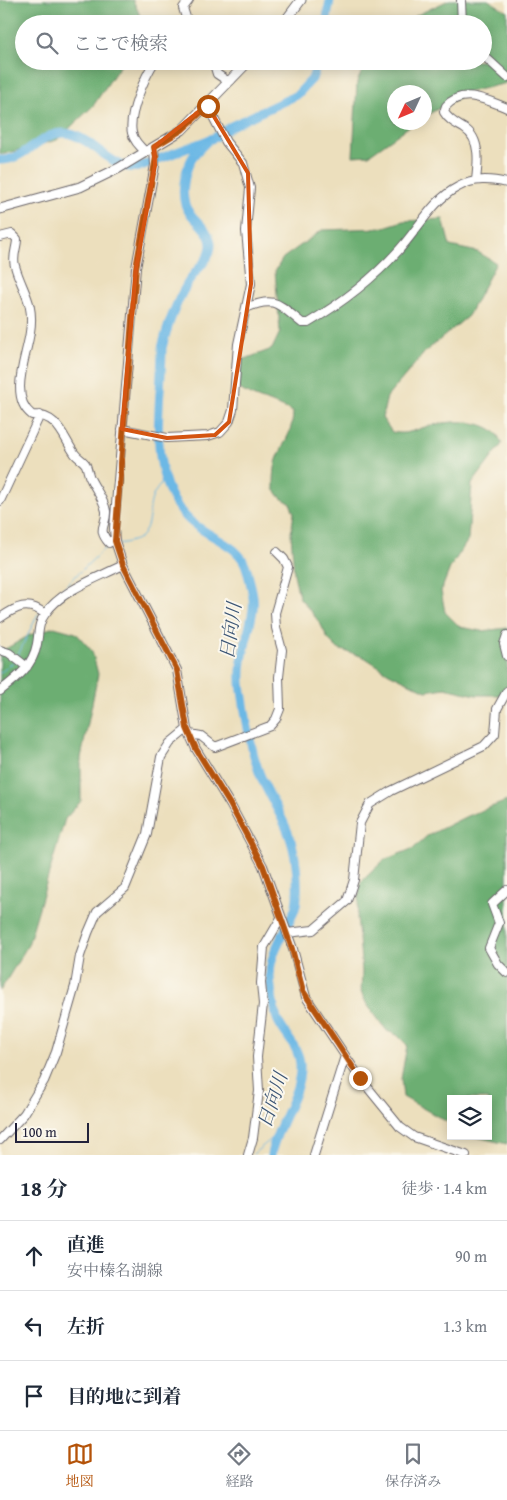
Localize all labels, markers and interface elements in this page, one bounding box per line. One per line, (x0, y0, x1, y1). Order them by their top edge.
search box (15, 15, 492, 70)
icon: search (33, 29, 61, 57)
text: ここで検索 (73, 29, 168, 57)
north arrow (387, 85, 432, 130)
route start (197, 95, 220, 118)
water label: 日向川 (212, 599, 248, 661)
water label: 日向川 (250, 1067, 295, 1131)
route end (349, 1067, 372, 1090)
map controls (447, 1095, 492, 1140)
button: layers (447, 1095, 492, 1140)
scale bar (15, 1120, 89, 1143)
text: 100 m (22, 1122, 57, 1142)
text: 18 分 (20, 1173, 67, 1204)
text: 徒歩 · 1.4 km (401, 1176, 487, 1200)
text: 直進 (67, 1230, 105, 1258)
icon: ahead (20, 1242, 48, 1270)
text: 90 m (455, 1244, 487, 1268)
text: 安中榛名湖線 (67, 1258, 163, 1282)
icon: left (20, 1312, 48, 1340)
text: 左折 (67, 1312, 105, 1340)
text: 1.3 km (443, 1314, 487, 1338)
icon: arrive (20, 1382, 48, 1410)
text: 目的地に到着 (67, 1382, 181, 1410)
tab: 地図 (66, 1440, 94, 1491)
tab: 経路 (225, 1440, 253, 1491)
tab: 保存済み (385, 1440, 441, 1491)

